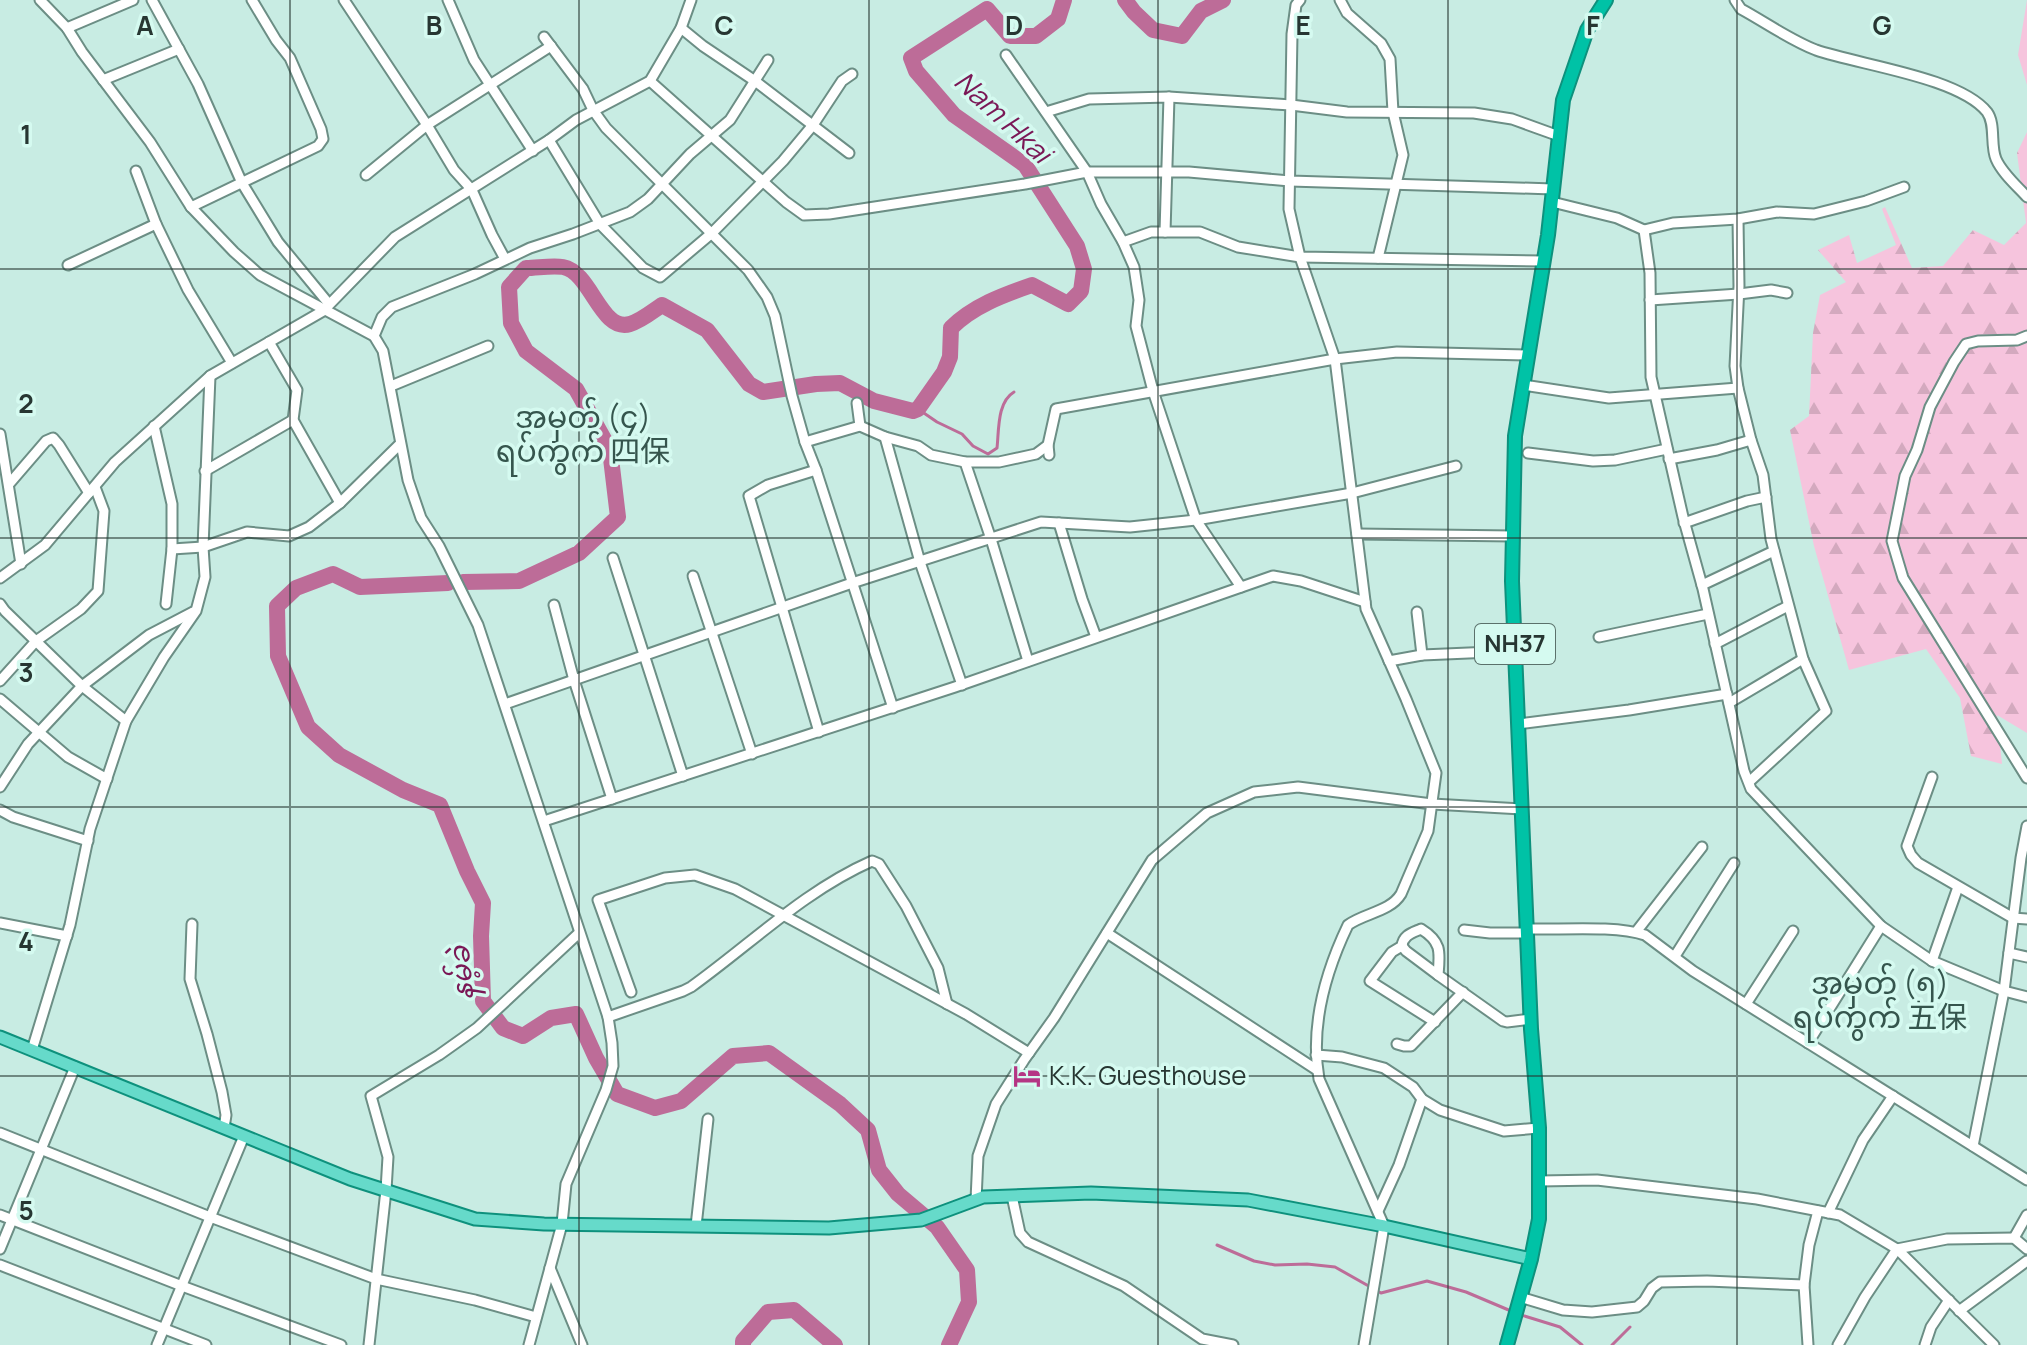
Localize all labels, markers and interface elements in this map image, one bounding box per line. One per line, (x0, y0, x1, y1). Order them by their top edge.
text: A (136, 7, 154, 43)
text: B (426, 7, 442, 43)
text: C (714, 7, 734, 43)
text: D (1005, 7, 1023, 43)
text: E (1295, 7, 1311, 43)
text: F (1586, 7, 1600, 43)
text: G (1872, 7, 1892, 43)
water label: Nam Hkai (947, 62, 1063, 173)
text: 1 (20, 116, 32, 152)
text: 2 (18, 385, 34, 421)
district label: အမှတ် (၄) ရပ်ကွက် 四保 (496, 396, 670, 477)
road number: NH37 (1475, 624, 1555, 664)
text: 3 (18, 654, 34, 690)
text: 4 (18, 923, 34, 959)
water label: နမ့်ခဲ (439, 943, 487, 1002)
district label: အမှတ် (၅) ရပ်ကွက် 五保 (1793, 962, 1967, 1043)
place label: K.K. Guesthouse (1049, 1057, 1246, 1093)
hotel icon: K.K. Guesthouse (1012, 1061, 1042, 1091)
text: 5 (18, 1192, 34, 1228)

